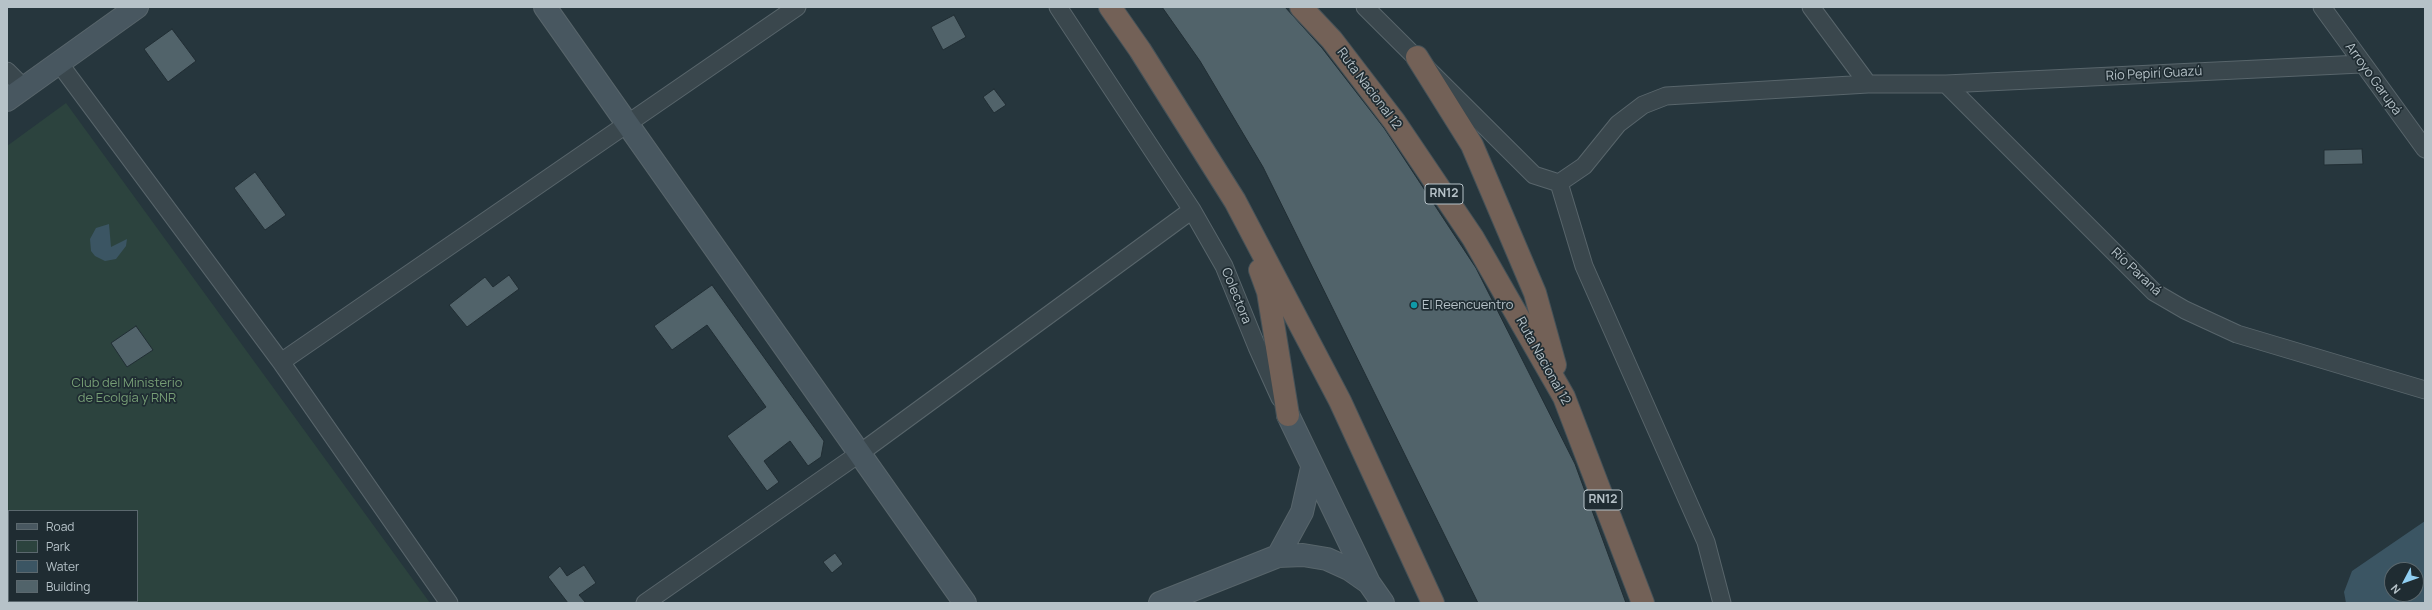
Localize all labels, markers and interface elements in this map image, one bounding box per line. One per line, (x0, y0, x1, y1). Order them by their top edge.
street label: Arroyo Garupá (2342, 40, 2404, 118)
street label: Ruta Nacional 12 (1333, 45, 1405, 133)
street label: Río Pepirí Guazú (2105, 64, 2203, 84)
road number: RN12 (1425, 184, 1463, 204)
street label: Río Paraná (2108, 245, 2164, 299)
street label: Colectora (1218, 266, 1254, 326)
place label: El Reencuentro (1422, 297, 1513, 313)
marker: El Reencuentro (1409, 300, 1419, 310)
street label: Ruta Nacional 12 (1512, 314, 1574, 408)
park label: Club del Ministerio de Ecolgía y RNR (72, 375, 182, 406)
road number: RN12 (1584, 490, 1622, 510)
legend (8, 510, 138, 602)
text: Road (46, 518, 74, 535)
text: Park (46, 538, 70, 555)
text: Water (46, 558, 79, 575)
north arrow (2384, 562, 2424, 602)
text: Building (46, 578, 90, 595)
text: N (2387, 582, 2404, 597)

